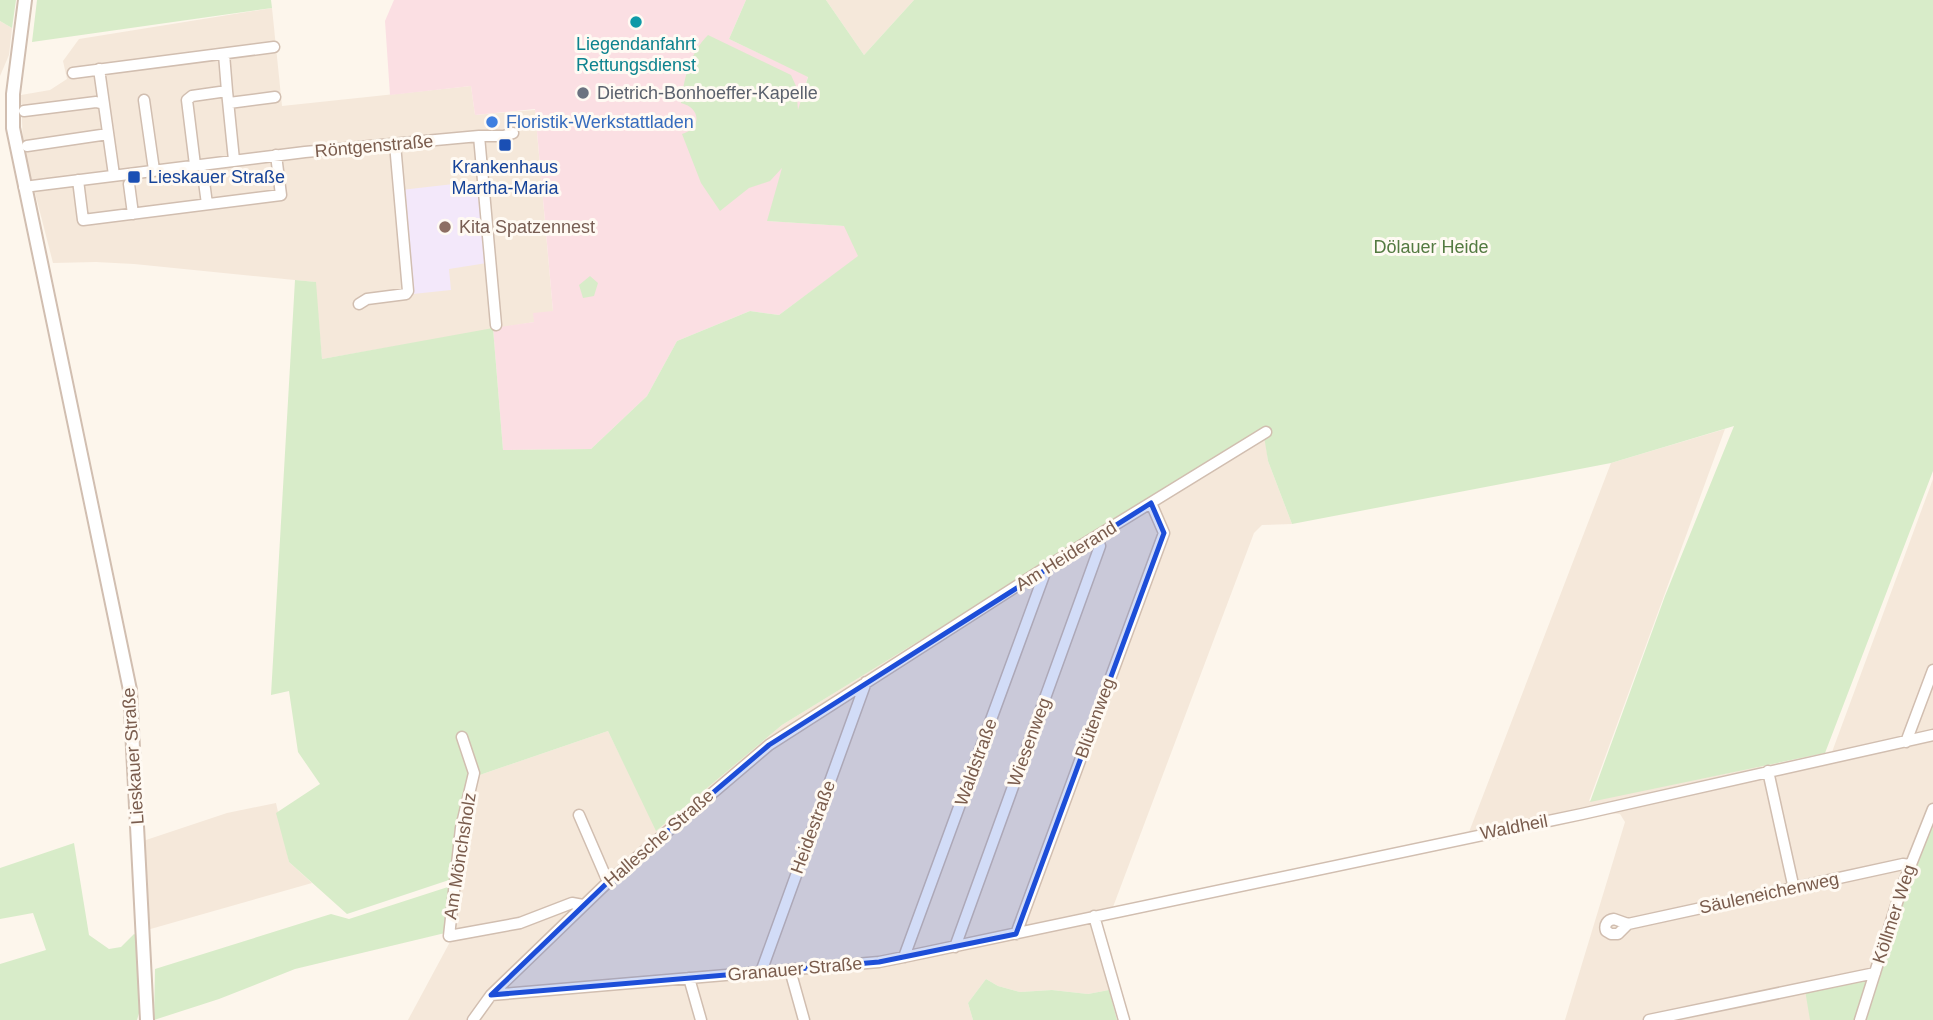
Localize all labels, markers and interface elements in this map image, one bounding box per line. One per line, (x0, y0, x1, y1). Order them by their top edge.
marker: Liegendanfahrt Rettungsdienst (628, 14, 644, 30)
place label: Liegendanfahrt Rettungsdienst (576, 34, 696, 75)
place label: Dietrich-Bonhoeffer-Kapelle (597, 83, 818, 103)
marker: Dietrich-Bonhoeffer-Kapelle (575, 85, 591, 101)
place label: Floristik-Werkstattladen (506, 112, 694, 132)
marker: Floristik-Werkstattladen (484, 114, 500, 130)
street label: Röntgenstraße (314, 131, 434, 161)
marker: Krankenhaus Martha-Maria (497, 137, 513, 153)
place label: Krankenhaus Martha-Maria (451, 157, 559, 198)
place label: Lieskauer Straße (148, 167, 285, 187)
marker: Lieskauer Straße (126, 169, 142, 185)
place label: Kita Spatzennest (459, 217, 595, 237)
marker: Kita Spatzennest (437, 219, 453, 235)
park label: Dölauer Heide (1373, 237, 1489, 257)
street label: Am Heiderand (1012, 517, 1120, 595)
street label: Blütenweg (1071, 675, 1119, 761)
street label: Lieskauer Straße (118, 687, 148, 825)
street label: Wiesenweg (1004, 695, 1054, 789)
street label: Waldstraße (951, 716, 1001, 808)
street label: Heidestraße (787, 778, 839, 876)
street label: Hallesche Straße (600, 785, 718, 891)
street label: Am Mönchsholz (440, 791, 480, 921)
street label: Waldheil (1479, 811, 1549, 843)
street label: Köllmer Weg (1869, 862, 1919, 966)
street label: Säuleneichenweg (1697, 868, 1841, 918)
street label: Granauer Straße (727, 953, 863, 985)

